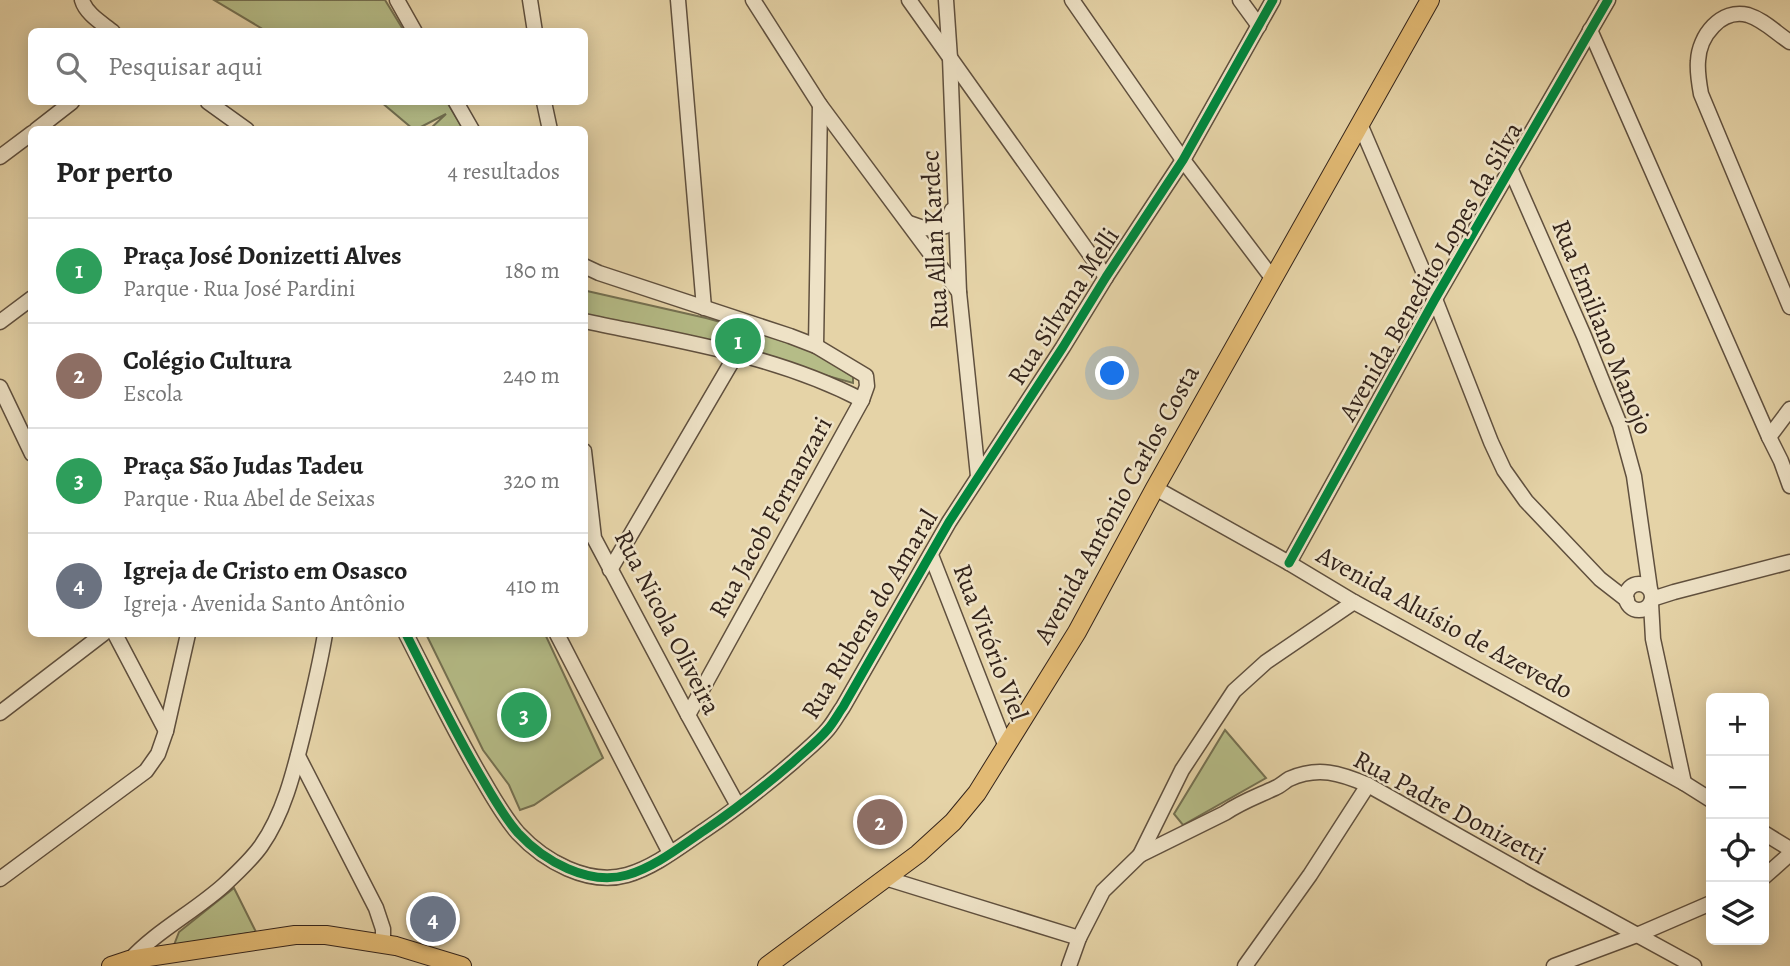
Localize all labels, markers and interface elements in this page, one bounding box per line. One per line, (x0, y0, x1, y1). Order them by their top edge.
search box (28, 28, 588, 105)
icon: search (52, 48, 90, 86)
text: Pesquisar aqui (108, 49, 263, 84)
street label: Avenida Benedito Lopes da Silva (1330, 115, 1531, 428)
street label: Rua Allan Kardec (912, 149, 957, 331)
text: Por perto (56, 152, 173, 192)
text: 4 resultados (447, 156, 560, 187)
street label: Rua Emiliano Manojo (1543, 215, 1662, 440)
street label: Rua Silvana Melli (999, 221, 1128, 392)
text: Praça José Donizetti Alves (123, 238, 402, 273)
text: 1 (75, 255, 83, 286)
text: 180 m (505, 255, 560, 286)
text: Parque · Rua José Pardini (123, 273, 355, 304)
pin: 1 (715, 315, 761, 367)
text: Colégio Cultura (123, 343, 292, 378)
your location (1095, 356, 1129, 390)
street label: Avenida Antônio Carlos Costa (1025, 359, 1208, 651)
text: 2 (73, 360, 85, 391)
text: 240 m (503, 360, 560, 391)
text: Escola (123, 378, 183, 409)
street label: Rua Jacob Fornanzari (701, 410, 840, 624)
text: Praça São Judas Tadeu (123, 448, 363, 483)
text: 3 (74, 465, 84, 496)
text: 320 m (504, 465, 560, 496)
text: Parque · Rua Abel de Seixas (123, 483, 375, 514)
street label: Rua Rubens do Amaral (793, 503, 946, 726)
street label: Rua Nicola Oliveira (606, 524, 729, 721)
street label: Avenida Aluísio de Azevedo (1310, 537, 1579, 708)
text: Igreja de Cristo em Osasco (123, 553, 408, 588)
street label: Rua Vitório Viel (945, 559, 1037, 726)
text: 4 (74, 570, 84, 601)
text: 410 m (506, 570, 560, 601)
text: Igreja · Avenida Santo Antônio (123, 588, 405, 619)
pin: 3 (501, 689, 547, 741)
map controls (1706, 693, 1769, 945)
button: + (1706, 693, 1769, 756)
street label: Rua Padre Donizetti (1347, 742, 1552, 873)
button: − (1706, 756, 1769, 819)
pin: 2 (857, 796, 903, 848)
button: locate (1706, 819, 1769, 882)
button: layers (1706, 882, 1769, 945)
pin: 4 (410, 893, 456, 945)

